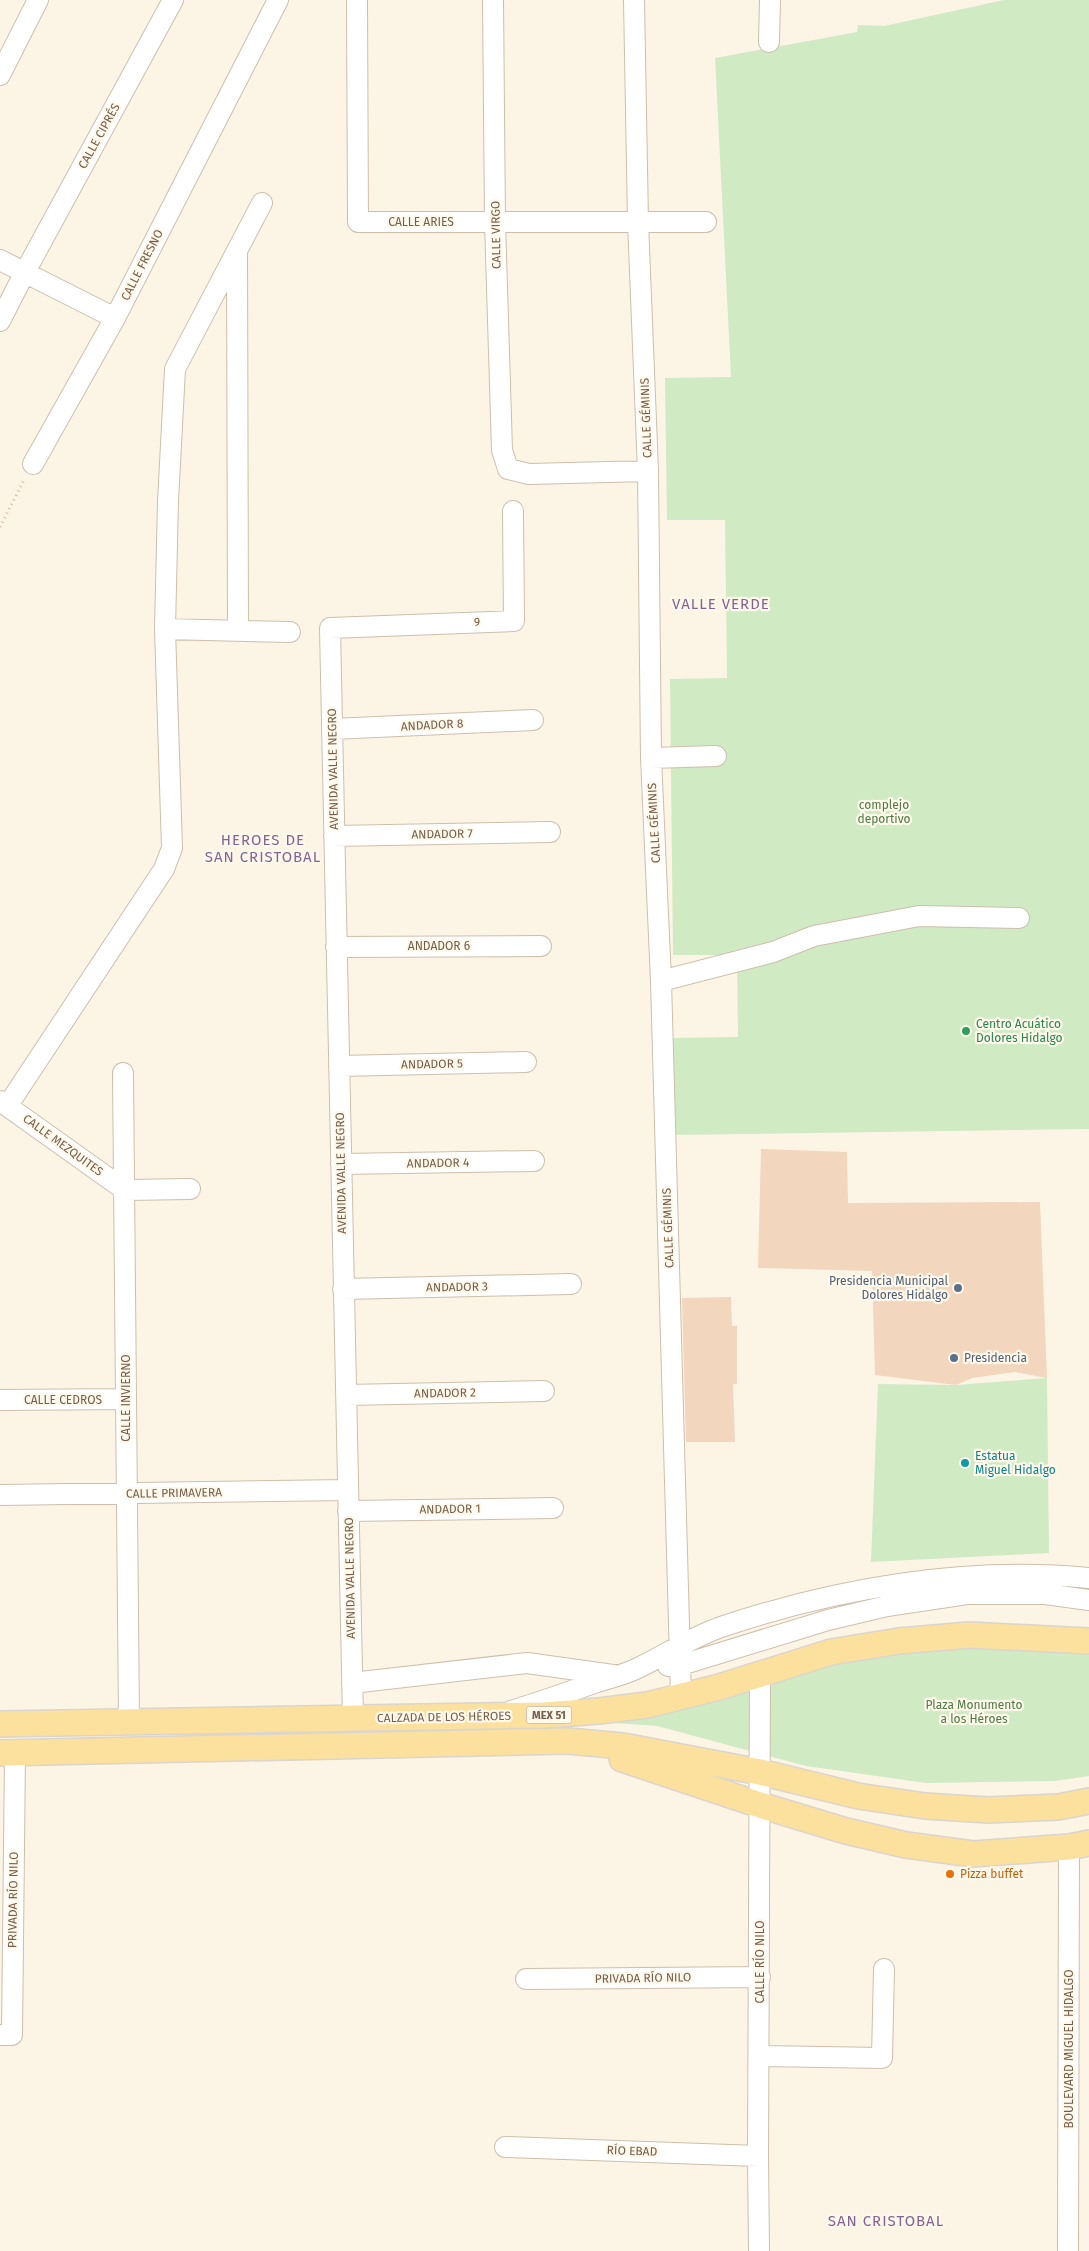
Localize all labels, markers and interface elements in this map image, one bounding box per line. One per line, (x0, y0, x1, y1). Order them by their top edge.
street label: CALLE CIPRÉS (74, 100, 123, 171)
street label: CALLE VIRGO (488, 201, 504, 269)
street label: CALLE ARIES (388, 215, 454, 229)
street label: CALLE FRESNO (118, 227, 166, 303)
street label: CALLE GÉMINIS (637, 377, 654, 458)
district label: VALLE VERDE (672, 595, 770, 613)
street label: 9 (474, 615, 480, 629)
street label: AVENIDA VALLE NEGRO (325, 708, 341, 830)
street label: ANDADOR 8 (400, 716, 464, 734)
street label: CALLE GÉMINIS (644, 782, 663, 864)
park label: complejo deportivo (857, 798, 911, 826)
street label: ANDADOR 7 (411, 826, 473, 842)
district label: HEROES DE SAN CRISTOBAL (205, 831, 321, 866)
street label: ANDADOR 6 (408, 939, 470, 953)
place label: Centro Acuático Dolores Hidalgo (976, 1017, 1063, 1045)
marker: Centro Acuático Dolores Hidalgo (960, 1025, 972, 1037)
street label: ANDADOR 5 (401, 1056, 463, 1072)
street label: CALLE MEZQUITES (20, 1111, 106, 1179)
street label: AVENIDA VALLE NEGRO (333, 1112, 349, 1234)
street label: ANDADOR 4 (407, 1155, 470, 1171)
street label: CALLE GÉMINIS (659, 1187, 676, 1268)
place label: Presidencia Municipal Dolores Hidalgo (829, 1274, 948, 1302)
street label: ANDADOR 3 (426, 1279, 488, 1295)
marker: Presidencia Municipal Dolores Hidalgo (952, 1282, 964, 1294)
place label: Presidencia (964, 1351, 1027, 1365)
marker: Presidencia (948, 1352, 960, 1364)
street label: CALLE INVIERNO (119, 1354, 133, 1442)
street label: ANDADOR 2 (414, 1385, 476, 1401)
street label: CALLE CEDROS (24, 1393, 102, 1407)
place label: Estatua Miguel Hidalgo (975, 1449, 1056, 1477)
marker: Estatua Miguel Hidalgo (959, 1457, 971, 1469)
street label: CALLE PRIMAVERA (126, 1485, 222, 1501)
street label: ANDADOR 1 (419, 1501, 481, 1517)
street label: AVENIDA VALLE NEGRO (342, 1517, 358, 1639)
park label: Plaza Monumento a los Héroes (926, 1698, 1023, 1726)
road number: MEX 51 (526, 1706, 572, 1724)
street label: CALZADA DE LOS HÉROES (377, 1708, 512, 1725)
street label: PRIVADA RÍO NILO (4, 1852, 21, 1948)
place label: Pizza buffet (960, 1867, 1024, 1881)
marker: Pizza buffet (944, 1868, 956, 1880)
street label: CALLE RÍO NILO (752, 1921, 767, 2003)
street label: PRIVADA RÍO NILO (595, 1969, 691, 1986)
street label: BOULEVARD MIGUEL HIDALGO (1062, 1970, 1076, 2128)
street label: RÍO EBAD (606, 2142, 658, 2159)
district label: SAN CRISTOBAL (828, 2212, 944, 2230)

